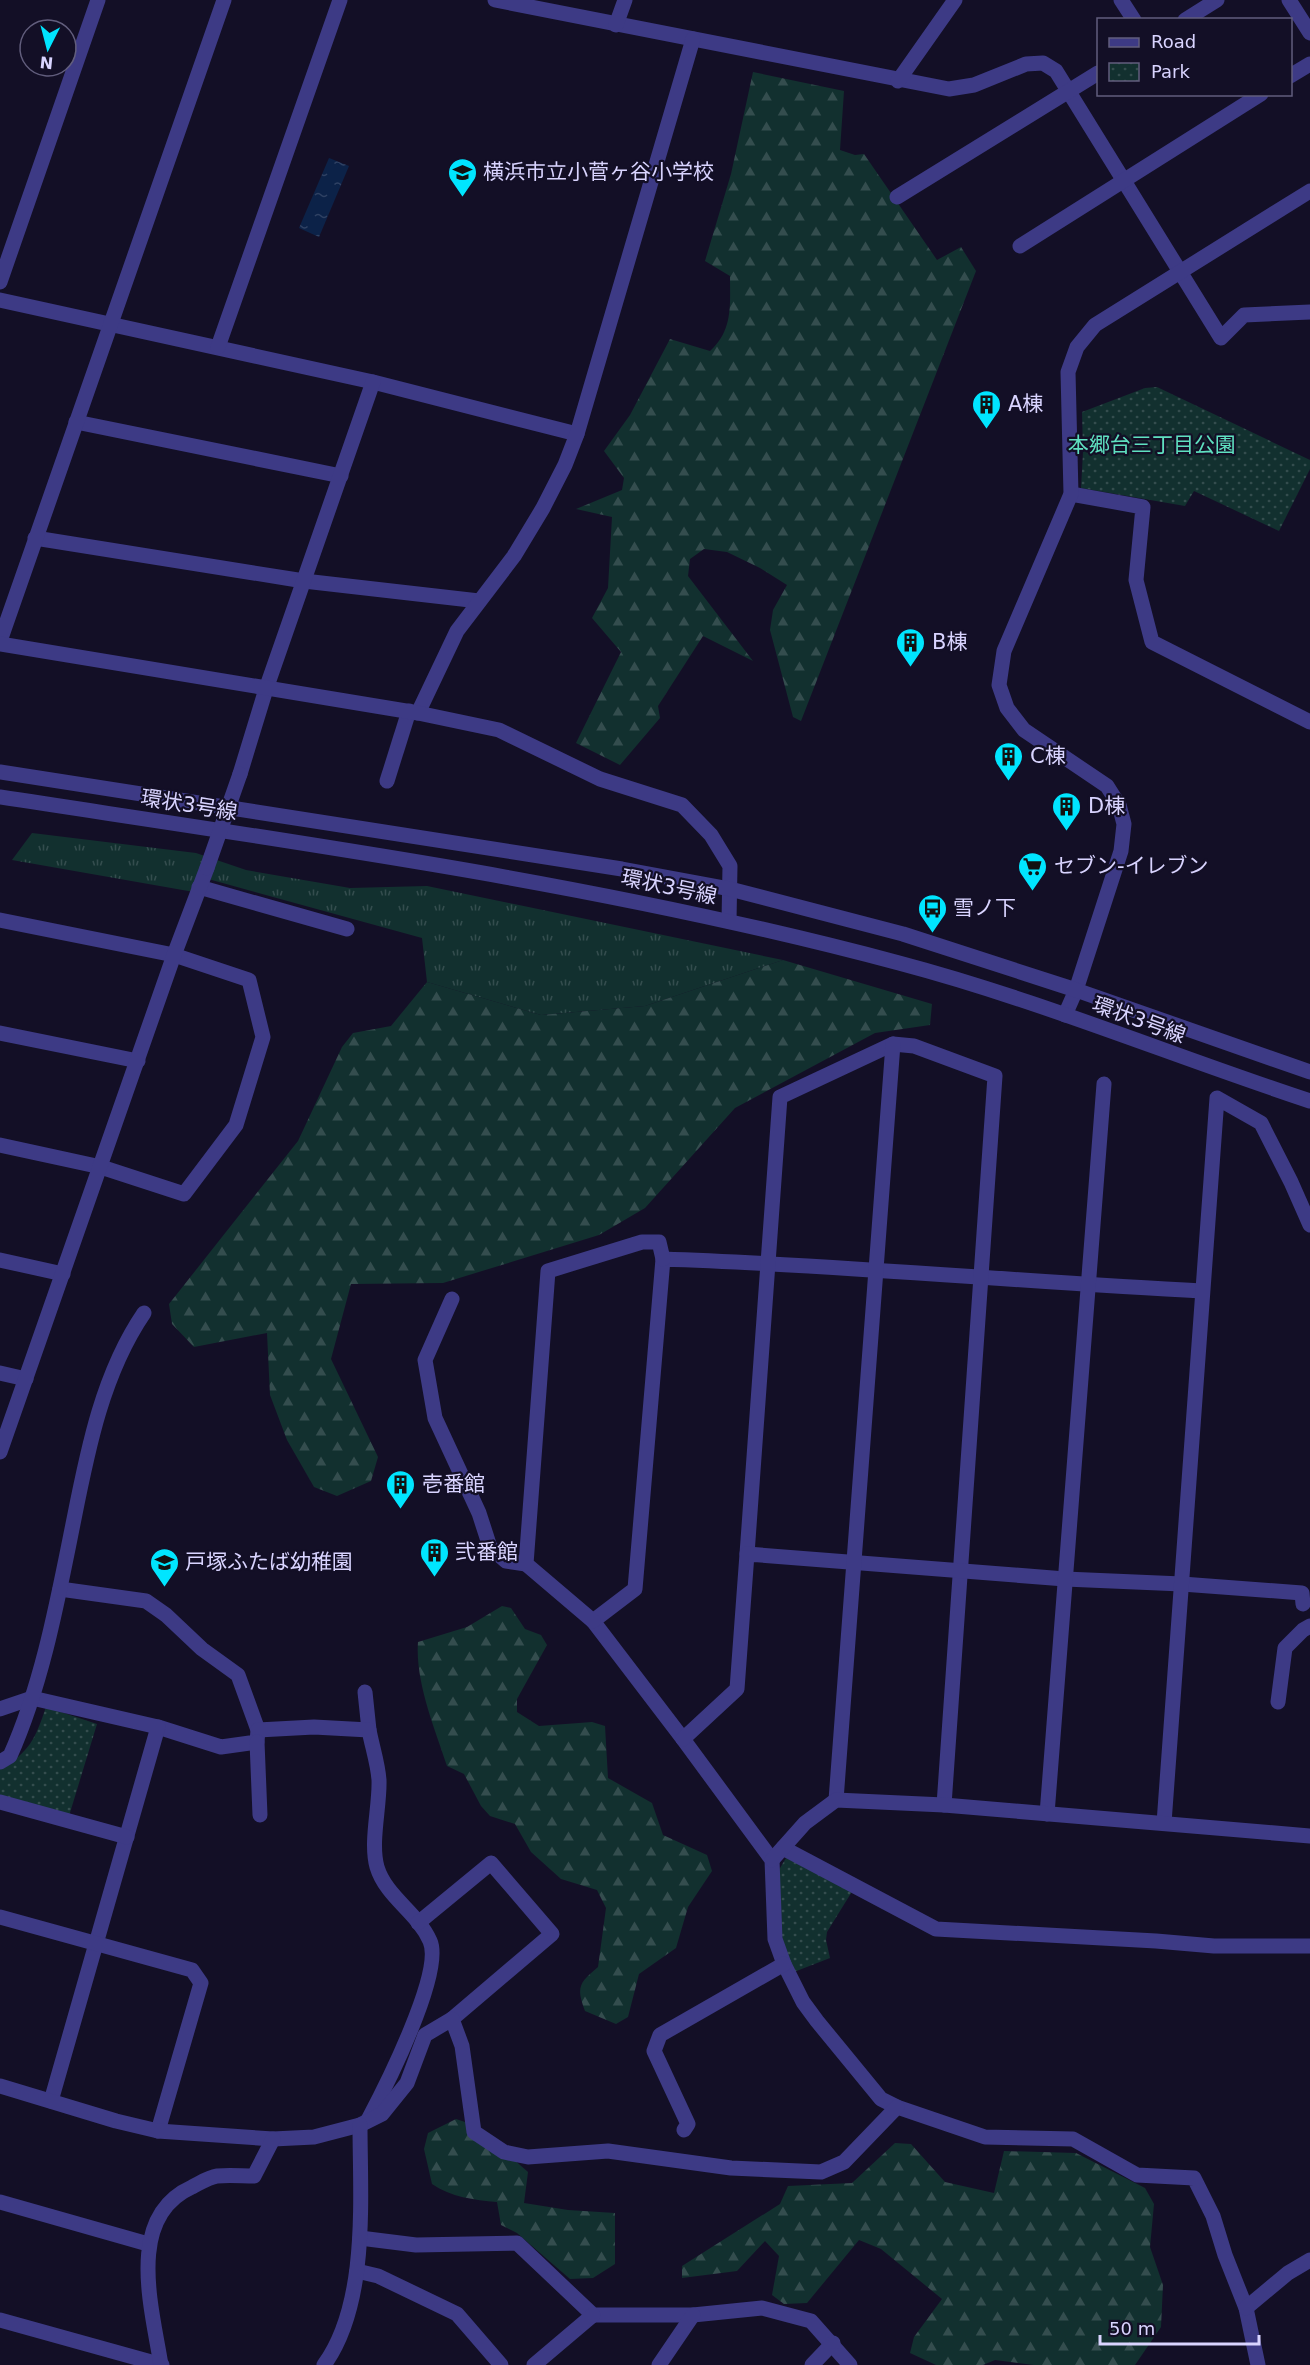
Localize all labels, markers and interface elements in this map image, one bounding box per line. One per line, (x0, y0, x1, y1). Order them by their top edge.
north arrow (18, 18, 78, 78)
legend (1097, 18, 1292, 96)
text: Road (1151, 31, 1196, 52)
text: N (39, 52, 54, 73)
text: Park (1151, 61, 1190, 82)
school or university icon: 横浜市立小菅ヶ谷小学校 (446, 156, 478, 198)
place label: 横浜市立小菅ヶ谷小学校 (483, 160, 714, 184)
building icon: A棟 (971, 388, 1003, 430)
place label: A棟 (1008, 392, 1043, 416)
park label: 本郷台三丁目公園 (1068, 433, 1236, 457)
building icon: B棟 (895, 626, 927, 668)
place label: B棟 (932, 630, 967, 654)
building icon: C棟 (993, 740, 1025, 782)
place label: C棟 (1030, 744, 1066, 768)
street label: 環状3号線 (139, 786, 239, 824)
building icon: D棟 (1051, 790, 1083, 832)
place label: D棟 (1088, 794, 1125, 818)
supermarket icon: セブン-イレブン (1017, 850, 1049, 892)
place label: セブン-イレブン (1054, 854, 1209, 878)
street label: 環状3号線 (619, 865, 719, 909)
bus stop icon: 雪ノ下 (916, 892, 948, 934)
place label: 雪ノ下 (953, 896, 1016, 920)
street label: 環状3号線 (1089, 992, 1189, 1048)
building icon: 壱番館 (385, 1468, 417, 1510)
place label: 壱番館 (422, 1472, 485, 1496)
building icon: 弐番館 (418, 1536, 450, 1578)
place label: 弐番館 (455, 1540, 518, 1564)
school or university icon: 戸塚ふたば幼稚園 (148, 1546, 180, 1588)
place label: 戸塚ふたば幼稚園 (185, 1550, 353, 1574)
scale bar (1100, 2308, 1259, 2346)
text: 50 m (1109, 2318, 1155, 2339)

